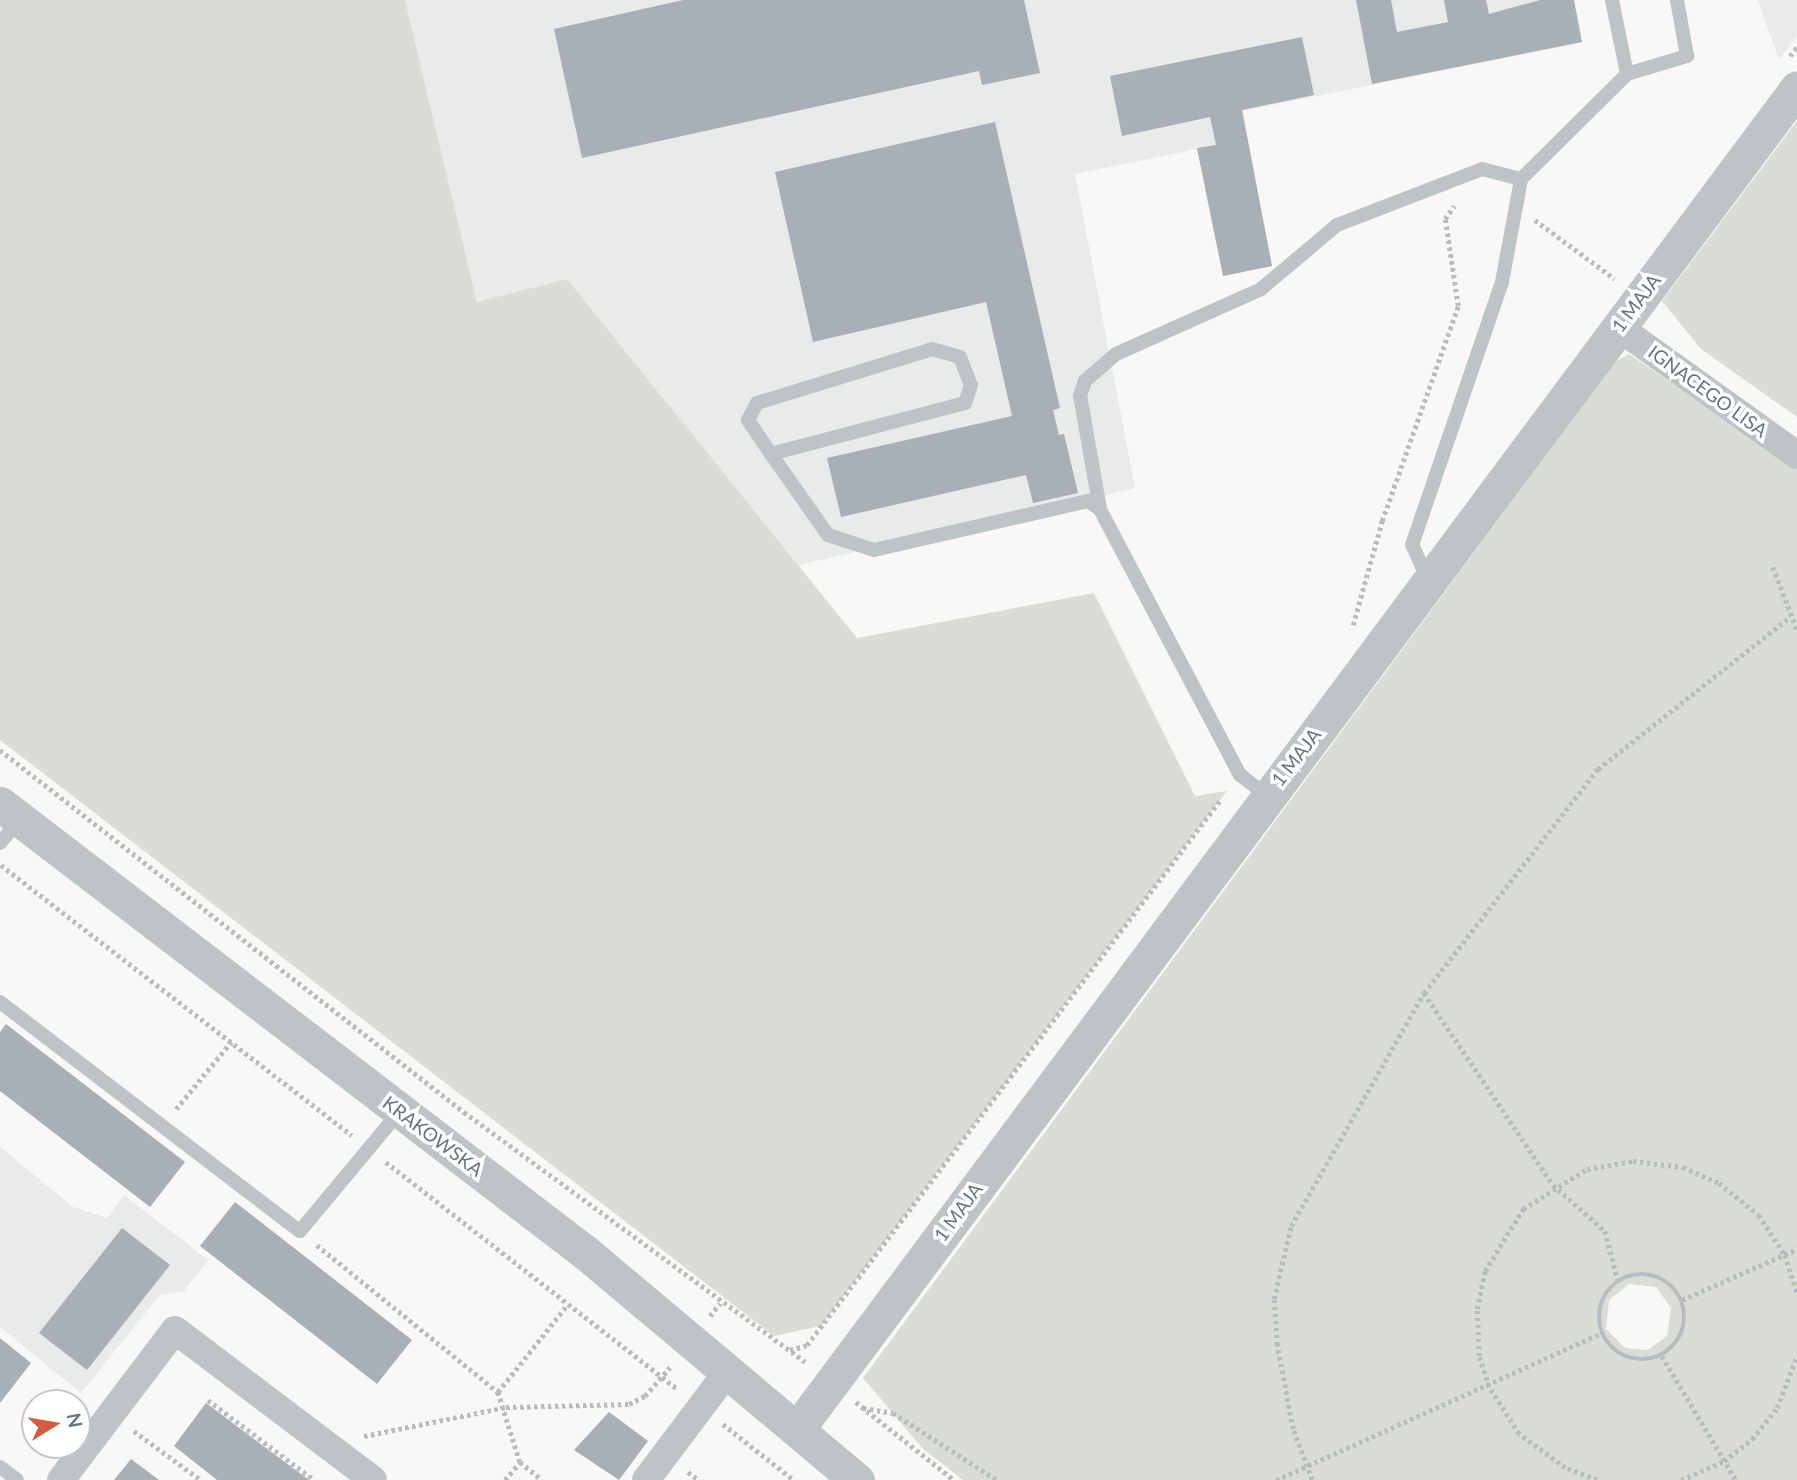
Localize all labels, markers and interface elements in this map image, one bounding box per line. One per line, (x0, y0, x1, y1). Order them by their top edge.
street label: 1 MAJA (1607, 269, 1665, 337)
street label: IGNACEGO LISA (1644, 340, 1772, 442)
street label: 1 MAJA (1266, 724, 1326, 790)
street label: KRAKOWSKA (378, 1091, 488, 1181)
street label: 1 MAJA (929, 1178, 987, 1246)
north arrow (21, 1389, 91, 1459)
text: N (62, 1411, 88, 1430)

